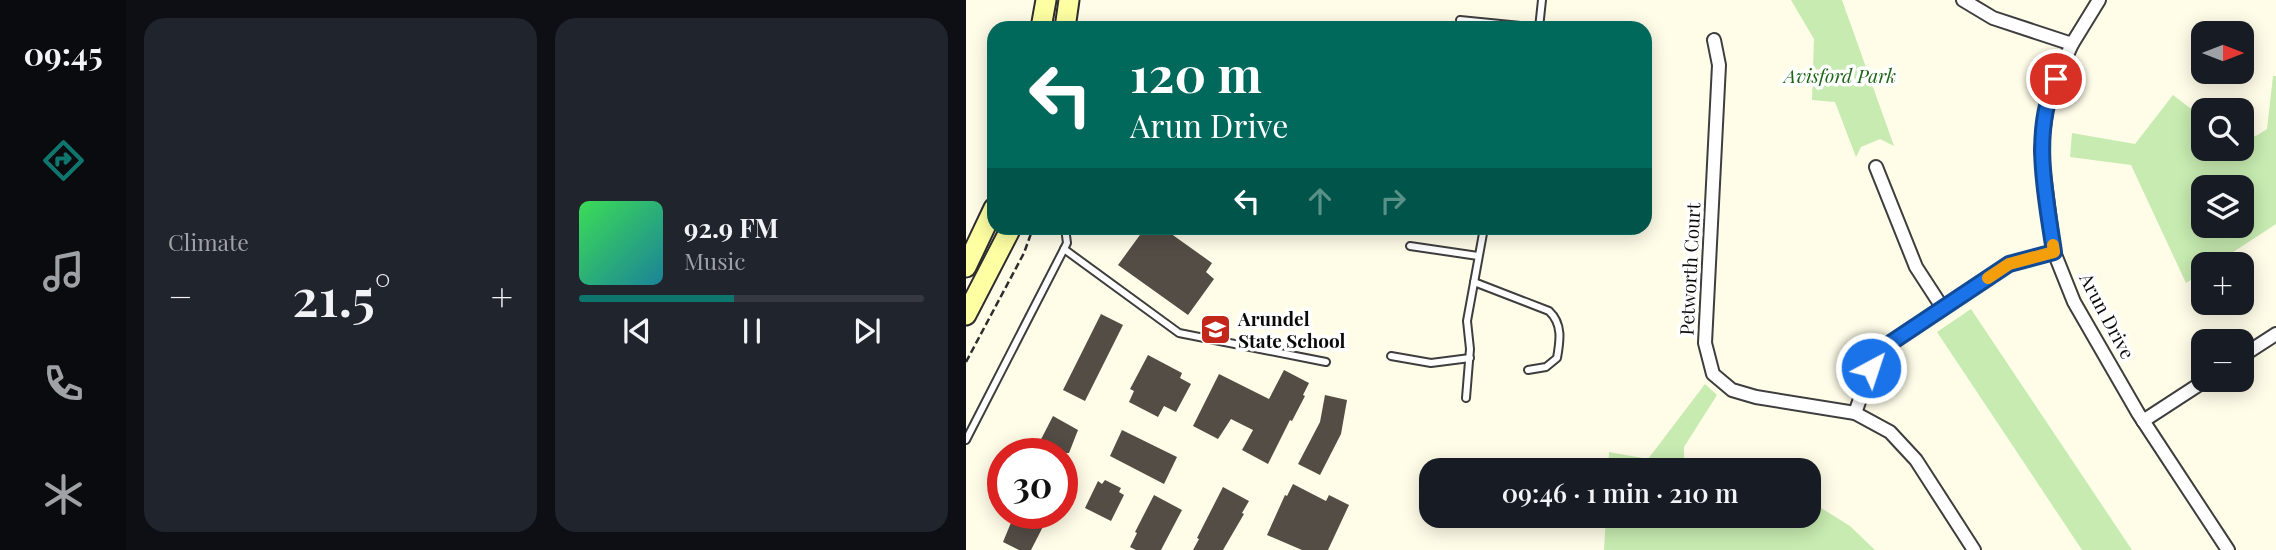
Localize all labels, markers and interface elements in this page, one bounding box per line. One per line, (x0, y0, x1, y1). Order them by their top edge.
north arrow (2191, 21, 2254, 84)
map controls (2191, 21, 2254, 392)
text: 09:45 (23, 31, 103, 74)
text: 120 m (1130, 40, 1262, 105)
icon: left (1015, 49, 1106, 140)
pin (2026, 49, 2086, 109)
icon: arrive (2037, 60, 2075, 98)
park label: Avisford Park (1782, 62, 1896, 88)
button: search (2191, 98, 2254, 161)
text: Arun Drive (1130, 103, 1288, 146)
icon: directions (39, 136, 88, 185)
button: layers (2191, 175, 2254, 238)
icon: left (1228, 182, 1266, 220)
icon: ahead (1301, 182, 1339, 220)
icon: right (1374, 182, 1412, 220)
street label: Petworth Court (1673, 202, 1705, 336)
text: 92.9 FM (684, 210, 779, 245)
text: Climate (168, 226, 249, 257)
text: Music (684, 245, 745, 276)
icon: music (39, 247, 88, 296)
button: + (2191, 252, 2254, 315)
text: 21.5° (292, 261, 391, 330)
street label: Arun Drive (2074, 267, 2141, 363)
text: − (168, 270, 193, 321)
text: + (491, 270, 513, 321)
place label: Arundel State School (1237, 305, 1346, 353)
icon: previous (618, 312, 656, 350)
icon: pause (733, 312, 771, 350)
icon: next (848, 312, 886, 350)
school or university icon: Arundel State School (1198, 313, 1232, 347)
button: − (2191, 329, 2254, 392)
position arrow (1834, 331, 1908, 405)
icon: phone (39, 359, 88, 408)
speed limit sign: 30 (987, 438, 1078, 529)
icon: climate (39, 470, 88, 519)
text: 09:46 · 1 min · 210 m (1502, 475, 1738, 510)

